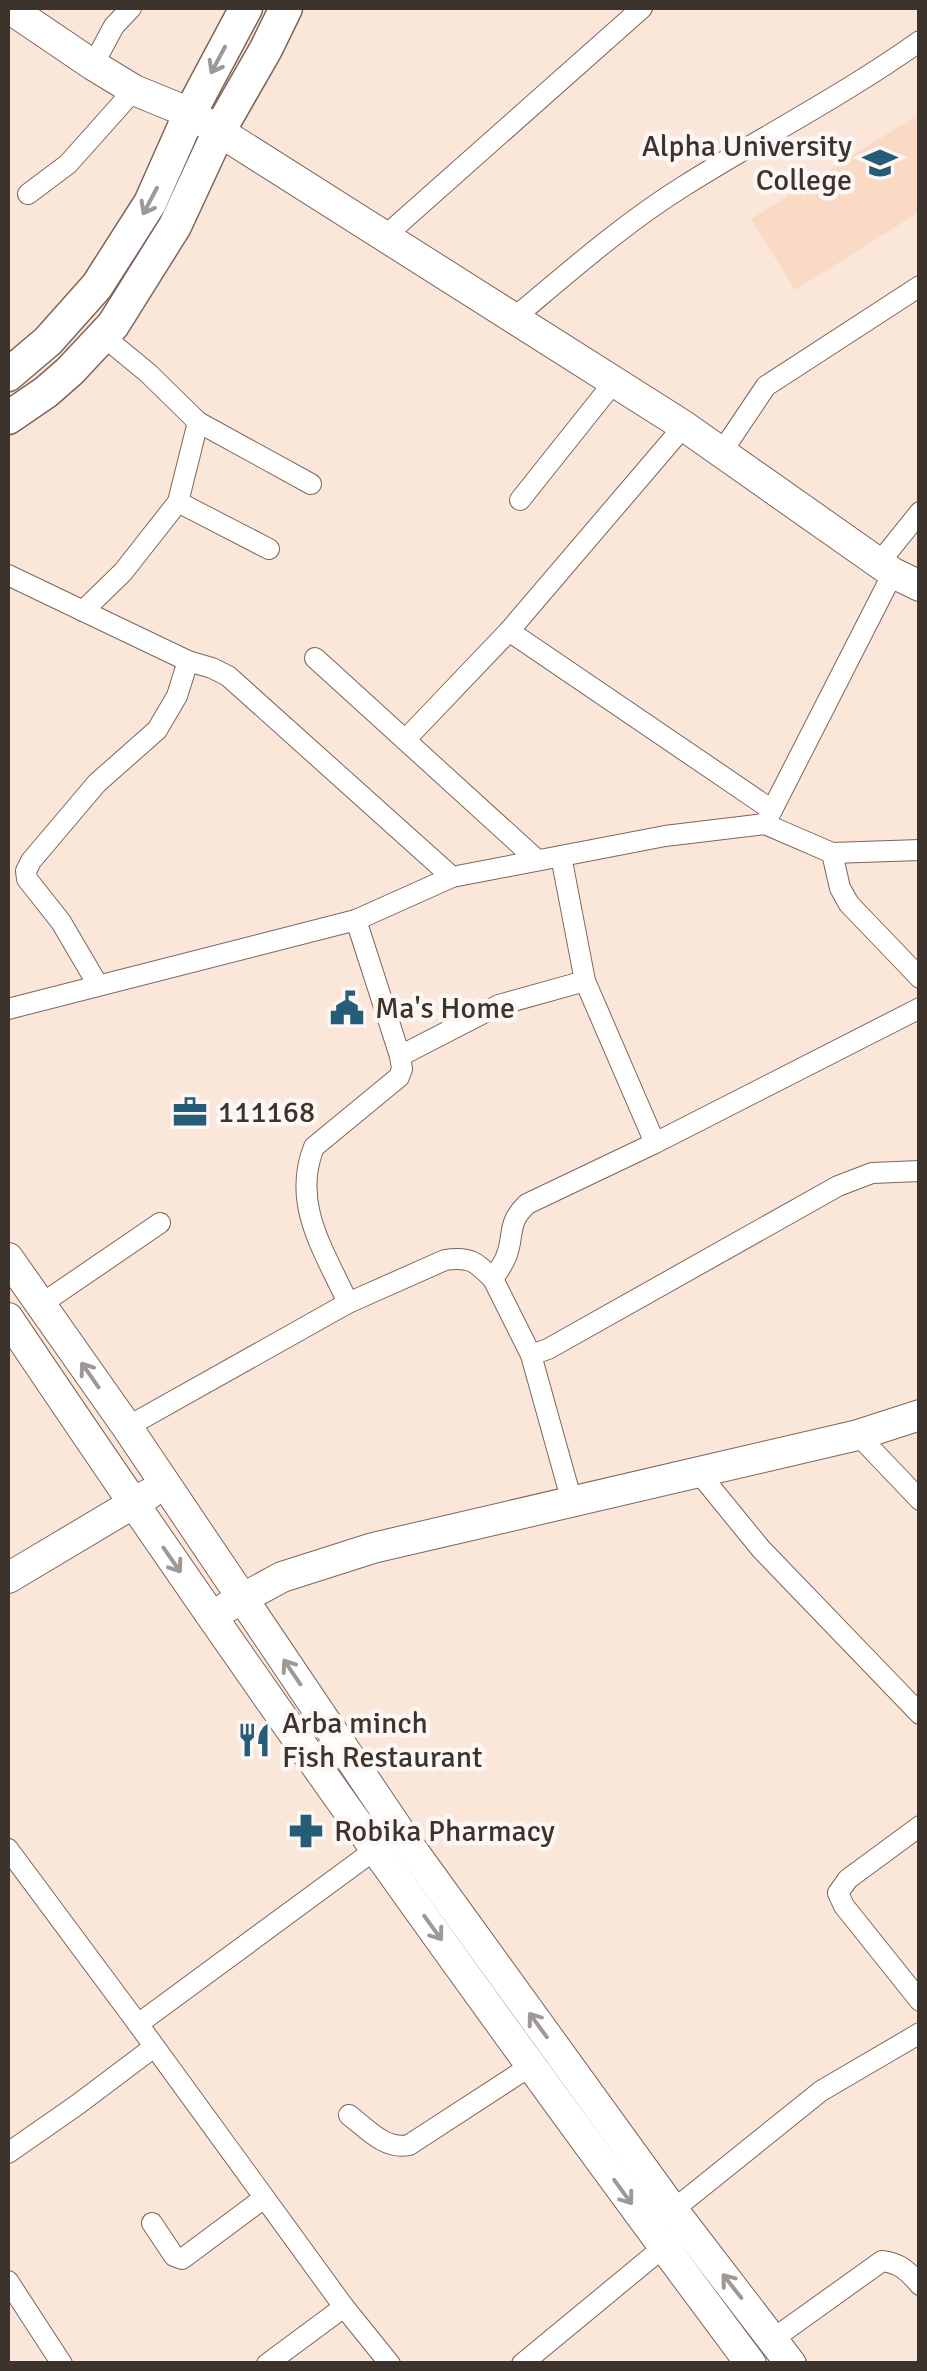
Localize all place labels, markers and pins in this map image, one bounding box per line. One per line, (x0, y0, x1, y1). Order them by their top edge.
place label: Alpha University College (642, 128, 852, 199)
school or university icon: Alpha University College (861, 144, 899, 182)
public building icon: Ma's Home (328, 989, 366, 1027)
place label: Ma's Home (375, 990, 515, 1027)
office icon: 111168 (171, 1093, 209, 1131)
place label: 111168 (218, 1094, 315, 1131)
place label: Arba minch Fish Restaurant (282, 1705, 483, 1776)
restaurant icon: Arba minch Fish Restaurant (235, 1721, 273, 1759)
pharmacy icon: Robika Pharmacy (287, 1812, 325, 1850)
place label: Robika Pharmacy (334, 1813, 555, 1850)

